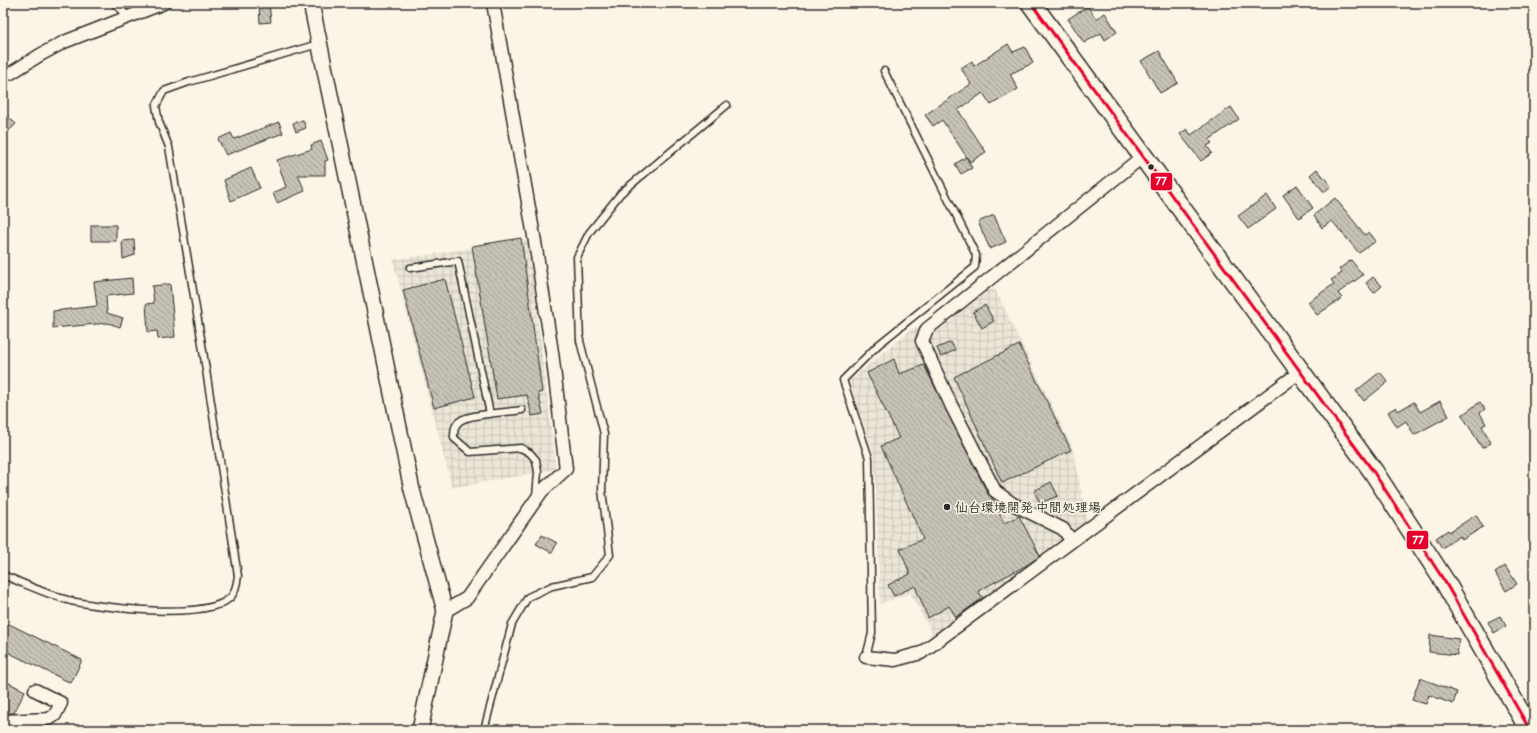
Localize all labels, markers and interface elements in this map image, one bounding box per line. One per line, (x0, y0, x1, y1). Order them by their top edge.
unlabelled marker (1146, 162, 1156, 172)
line badge: 77 (1150, 172, 1173, 191)
text: 77 (1155, 175, 1167, 188)
place label: 仙台環境開発 中間処理場 (955, 500, 1101, 516)
marker: 仙台環境開発 中間処理場 (942, 502, 952, 512)
line badge: 77 (1406, 530, 1429, 550)
text: 77 (1412, 534, 1424, 547)

